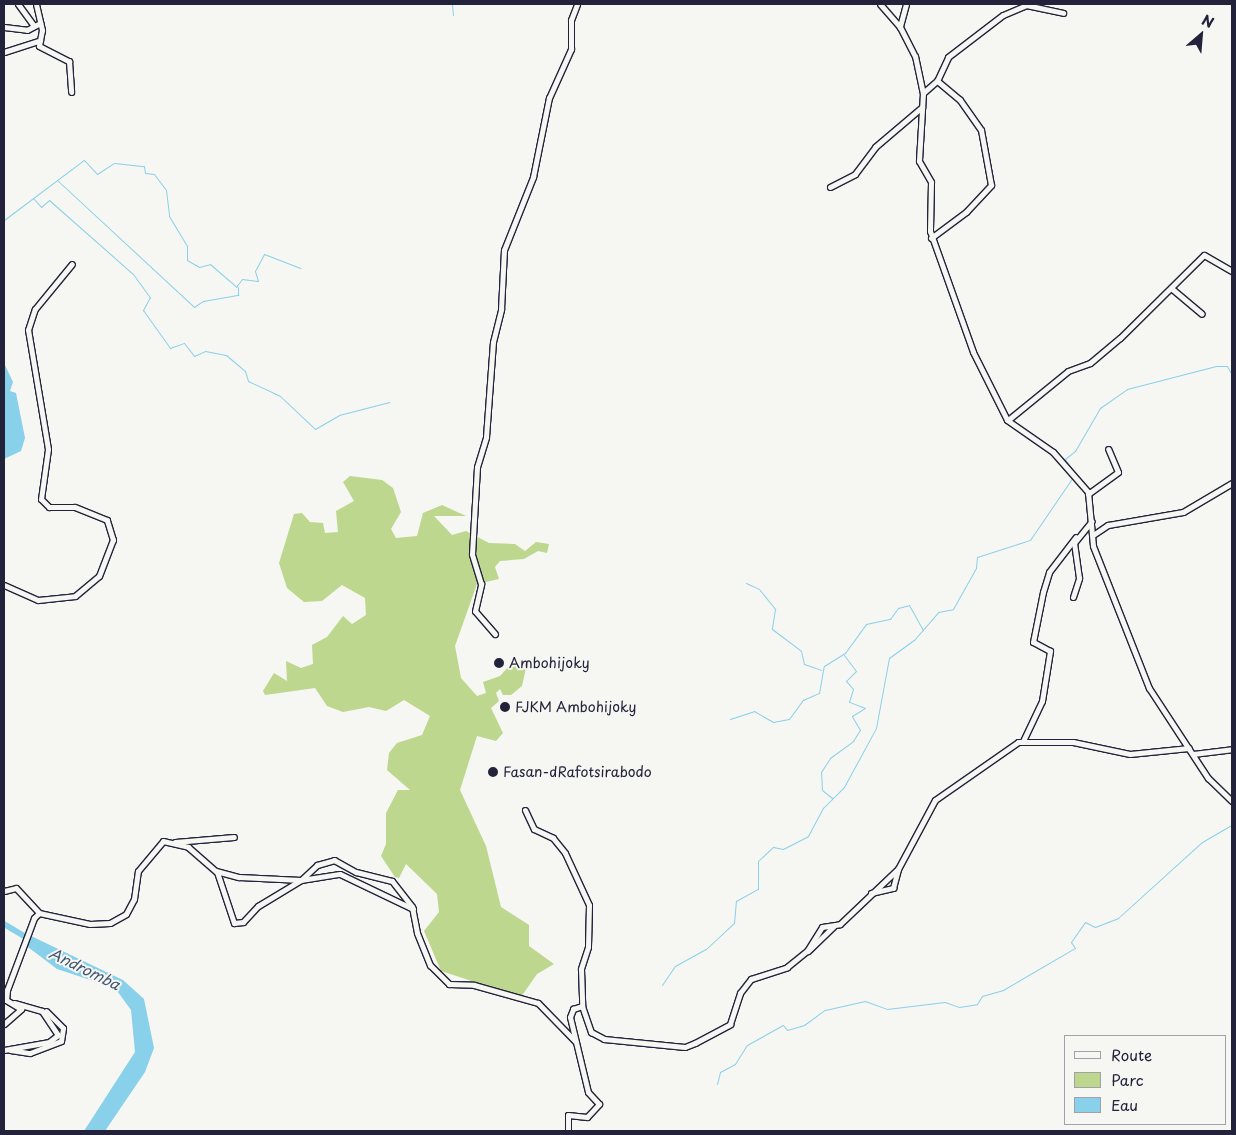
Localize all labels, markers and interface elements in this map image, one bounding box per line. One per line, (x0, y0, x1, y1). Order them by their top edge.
text: N (1198, 9, 1218, 33)
north arrow (1176, 10, 1226, 60)
place label: Ambohijoky (509, 655, 590, 671)
marker: Ambohijoky (493, 657, 505, 669)
place label: FJKM Ambohijoky (515, 699, 638, 715)
marker: FJKM Ambohijoky (499, 701, 511, 713)
place label: Fasan-dRafotsirabodo (503, 764, 652, 780)
marker: Fasan-dRafotsirabodo (487, 766, 499, 778)
water label: Andromba (47, 943, 123, 993)
legend (1064, 1035, 1226, 1125)
text: Route (1111, 1043, 1152, 1066)
text: Parc (1111, 1068, 1144, 1091)
text: Eau (1111, 1093, 1138, 1116)

